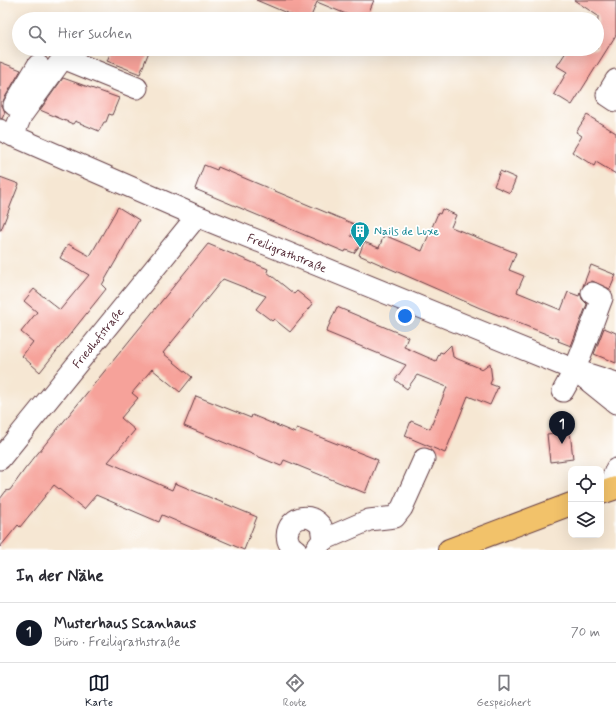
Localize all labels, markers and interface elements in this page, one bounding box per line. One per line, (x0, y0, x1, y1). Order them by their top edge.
search box (12, 12, 604, 56)
icon: search (26, 23, 48, 45)
text: Hier suchen (58, 24, 132, 44)
building icon: Nails de Luxe (349, 220, 371, 248)
place label: Nails de Luxe (374, 224, 440, 240)
street label: Freiligrathstraße (244, 231, 329, 277)
street label: Friedhofstraße (69, 305, 128, 372)
your location (395, 306, 415, 326)
pin: 1 (549, 411, 575, 444)
map controls (568, 466, 604, 538)
button: locate (568, 466, 604, 502)
button: layers (568, 502, 604, 538)
text: In der Nähe (16, 565, 104, 587)
text: Musterhaus Scanhaus (54, 614, 196, 634)
text: 1 (26, 624, 32, 641)
text: 70 m (571, 624, 600, 641)
text: Büro · Freiligrathstraße (54, 634, 180, 651)
tab: Karte (85, 672, 113, 710)
tab: Route (283, 672, 307, 710)
tab: Gespeichert (477, 672, 531, 710)

